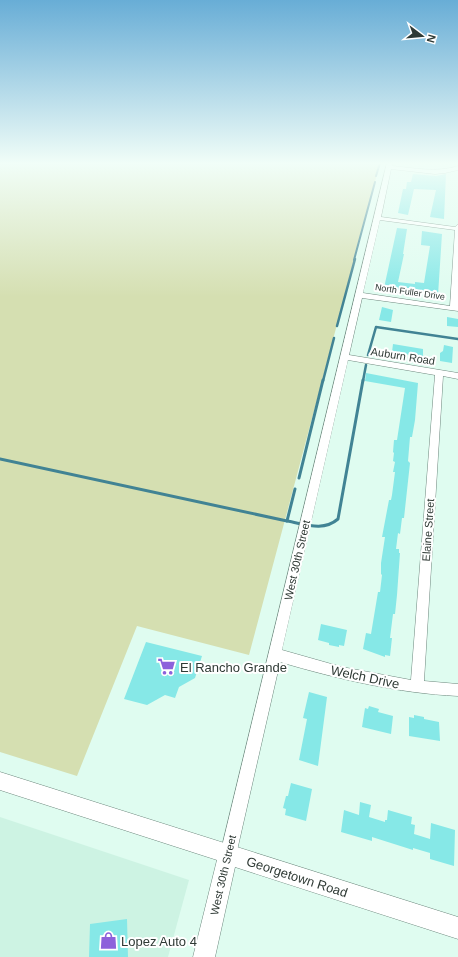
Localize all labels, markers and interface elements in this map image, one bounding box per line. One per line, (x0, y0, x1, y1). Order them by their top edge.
north arrow (402, 16, 442, 56)
text: N (425, 33, 438, 44)
street label: North Fuller Drive (374, 282, 446, 302)
street label: Auburn Road (370, 345, 436, 367)
street label: Elaine Street (420, 498, 436, 562)
street label: West 30th Street (282, 519, 312, 601)
supermarket icon: El Rancho Grande (157, 657, 177, 677)
place label: El Rancho Grande (180, 660, 287, 675)
street label: Welch Drive (329, 662, 401, 692)
street label: West 30th Street (208, 834, 238, 916)
street label: Georgetown Road (245, 854, 349, 900)
shop icon: Lopez Auto 4 (98, 931, 118, 951)
place label: Lopez Auto 4 (121, 934, 197, 949)

